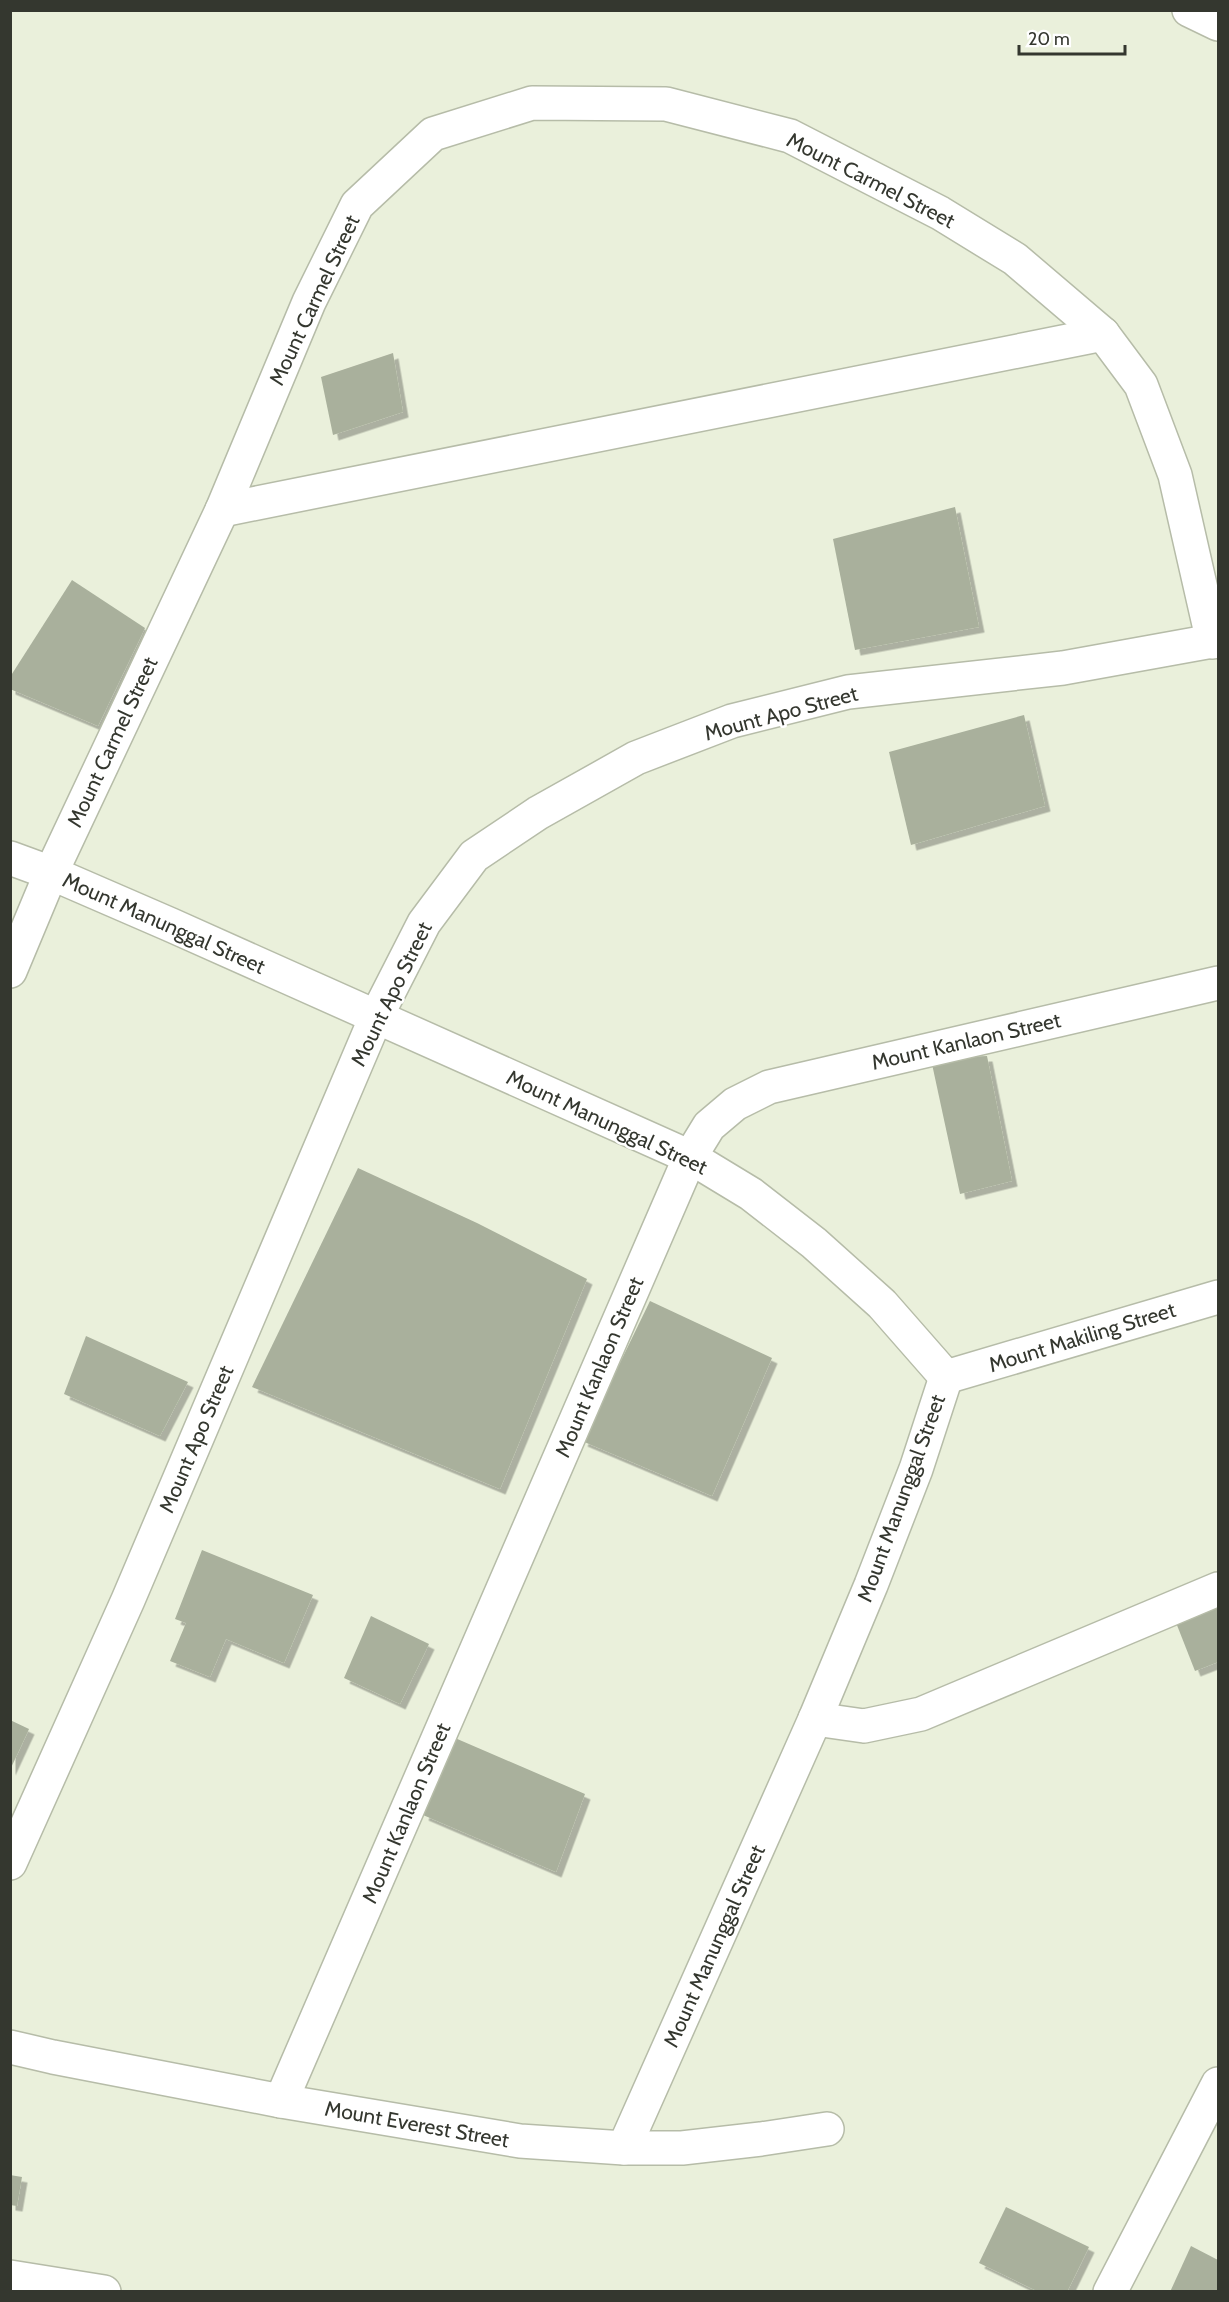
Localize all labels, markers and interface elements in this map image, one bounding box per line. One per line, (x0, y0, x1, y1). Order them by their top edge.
scale bar (1019, 18, 1126, 56)
text: 20 m (1028, 28, 1070, 50)
street label: Mount Carmel Street (783, 127, 959, 233)
street label: Mount Carmel Street (264, 211, 364, 389)
street label: Mount Carmel Street (62, 653, 162, 831)
street label: Mount Apo Street (702, 681, 860, 745)
street label: Mount Manunggal Street (59, 867, 269, 979)
street label: Mount Apo Street (345, 918, 437, 1070)
street label: Mount Kanlaon Street (869, 1007, 1063, 1075)
street label: Mount Manunggal Street (503, 1064, 711, 1180)
street label: Mount Kanlaon Street (550, 1273, 648, 1461)
street label: Mount Makiling Street (986, 1297, 1178, 1377)
street label: Mount Apo Street (154, 1362, 238, 1516)
street label: Mount Manunggal Street (852, 1391, 950, 1605)
street label: Mount Kanlaon Street (357, 1719, 455, 1907)
street label: Mount Manunggal Street (658, 1841, 770, 2051)
street label: Mount Everest Street (323, 2095, 511, 2153)

